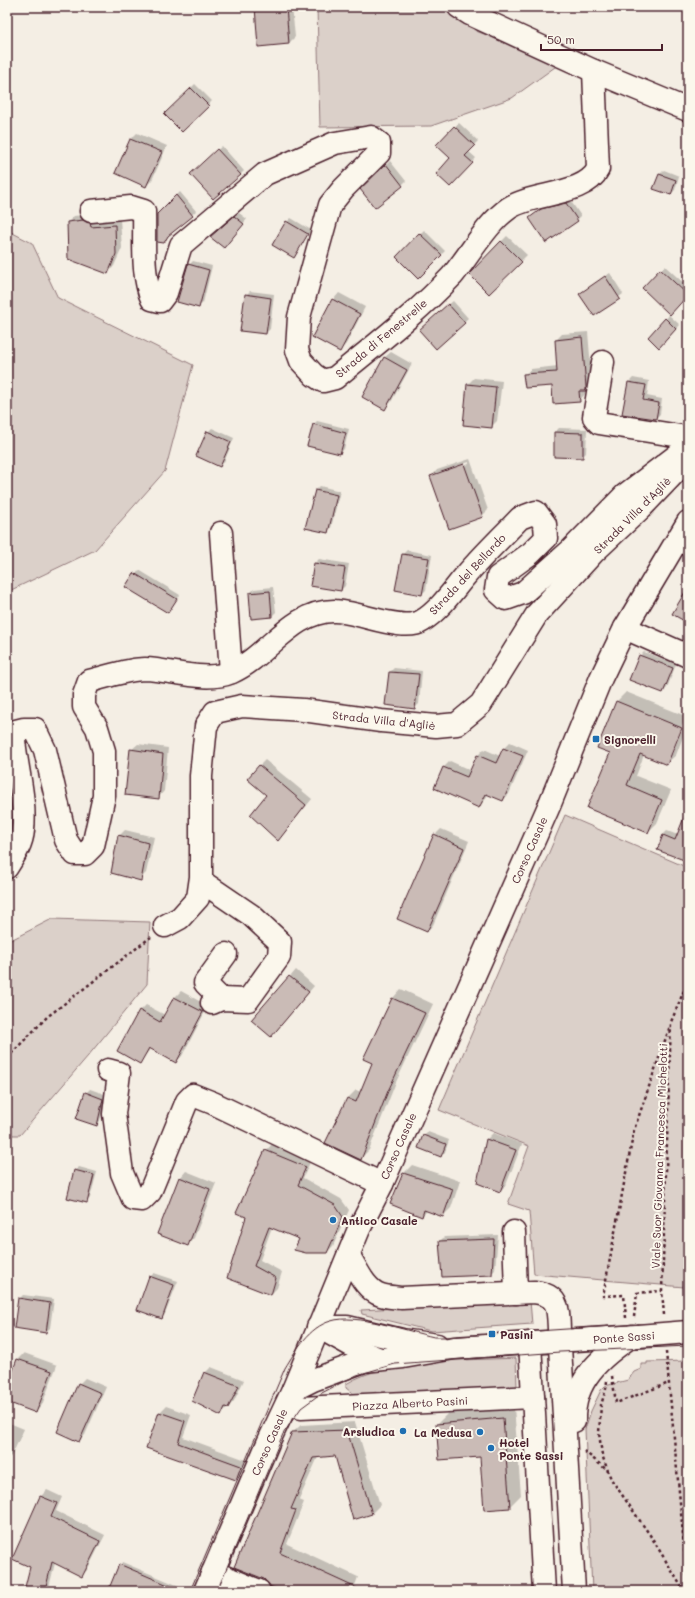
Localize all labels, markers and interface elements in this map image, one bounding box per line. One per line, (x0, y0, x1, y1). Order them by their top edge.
scale bar (541, 26, 662, 52)
text: 50 m (547, 31, 575, 47)
street label: Strada di Fenestrelle (332, 295, 430, 381)
street label: Strada Villa d'Agliè (590, 473, 674, 557)
street label: Strada del Bellardo (425, 530, 509, 618)
street label: Strada Villa d'Agliè (332, 707, 436, 733)
place label: Signorelli (604, 732, 656, 747)
marker: Signorelli (591, 734, 601, 744)
street label: Corso Casale (508, 814, 551, 886)
street label: Viale Suor Giovanna Francesca Michelotti (648, 1043, 670, 1269)
street label: Corso Casale (377, 1110, 420, 1182)
place label: Antico Casale (341, 1213, 418, 1228)
marker: Antico Casale (328, 1215, 338, 1225)
place label: Pasini (500, 1327, 534, 1342)
street label: Ponte Sassi (593, 1327, 655, 1347)
marker: Pasini (487, 1329, 497, 1339)
street label: Piazza Alberto Pasini (352, 1392, 468, 1414)
street label: Corso Casale (248, 1406, 291, 1478)
place label: Arsludica (343, 1424, 395, 1439)
place label: La Medusa (414, 1425, 472, 1440)
marker: Arsludica (398, 1426, 408, 1436)
marker: La Medusa (475, 1427, 485, 1437)
place label: Hotel Ponte Sassi (499, 1435, 563, 1463)
marker: Hotel Ponte Sassi (486, 1443, 496, 1453)

